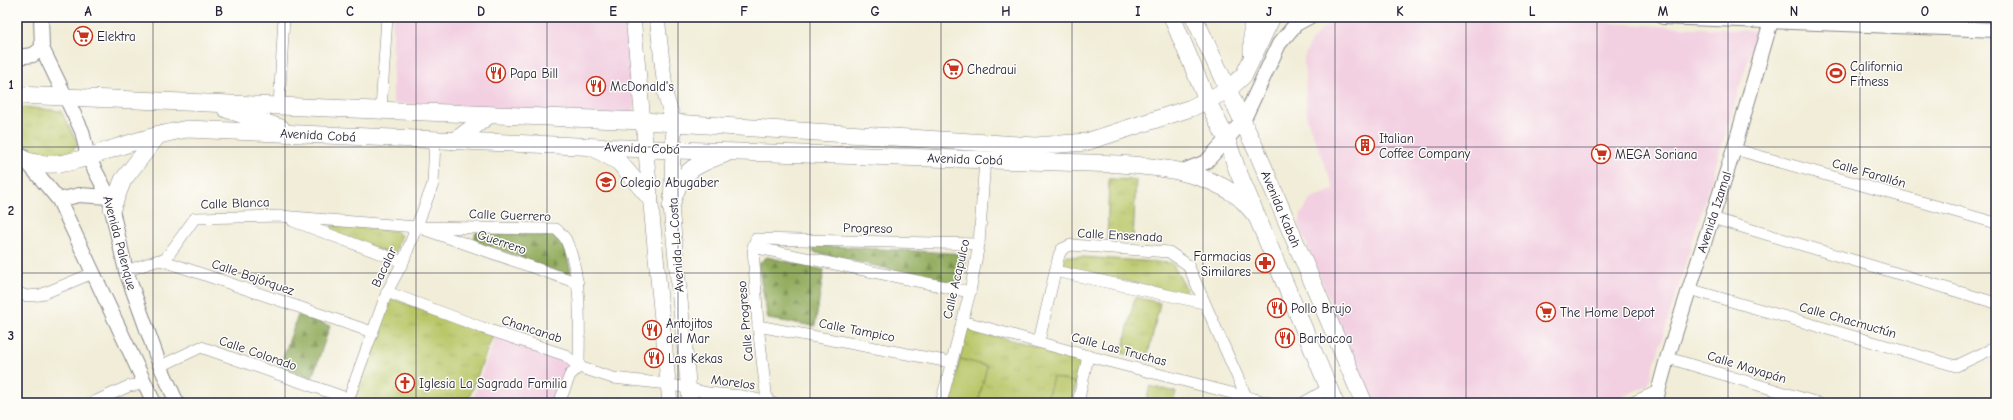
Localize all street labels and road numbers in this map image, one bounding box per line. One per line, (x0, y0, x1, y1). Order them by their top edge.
street label: Avenida Cobá (280, 126, 356, 144)
street label: Avenida Cobá (604, 139, 680, 157)
street label: Avenida Cobá (927, 150, 1003, 168)
street label: Calle Farallón (1830, 155, 1908, 191)
street label: Avenida Kabah (1258, 168, 1304, 250)
street label: Avenida Izamal (1694, 169, 1734, 255)
street label: Avenida Palenque (100, 194, 140, 292)
street label: Calle Blanca (200, 194, 270, 212)
street label: Avenida La Costa (665, 197, 687, 293)
street label: Calle Guerrero (469, 206, 551, 224)
street label: Progreso (843, 220, 893, 236)
street label: Calle Ensenada (1077, 225, 1163, 245)
street label: Guerrero (476, 227, 529, 257)
street label: Calle Acapulco (940, 238, 972, 320)
street label: Bacalar (368, 244, 400, 289)
street label: Calle Bojórquez (210, 256, 297, 298)
street label: Calle Progreso (734, 280, 756, 362)
street label: Calle Chacmuctún (1798, 299, 1898, 341)
street label: Chancanab (500, 312, 564, 346)
street label: Calle Tampico (818, 315, 896, 345)
street label: Calle Las Truchas (1070, 329, 1168, 369)
street label: Calle Colorado (217, 333, 299, 373)
street label: Calle Mayapán (1706, 348, 1788, 386)
street label: Morelos (710, 371, 756, 393)

